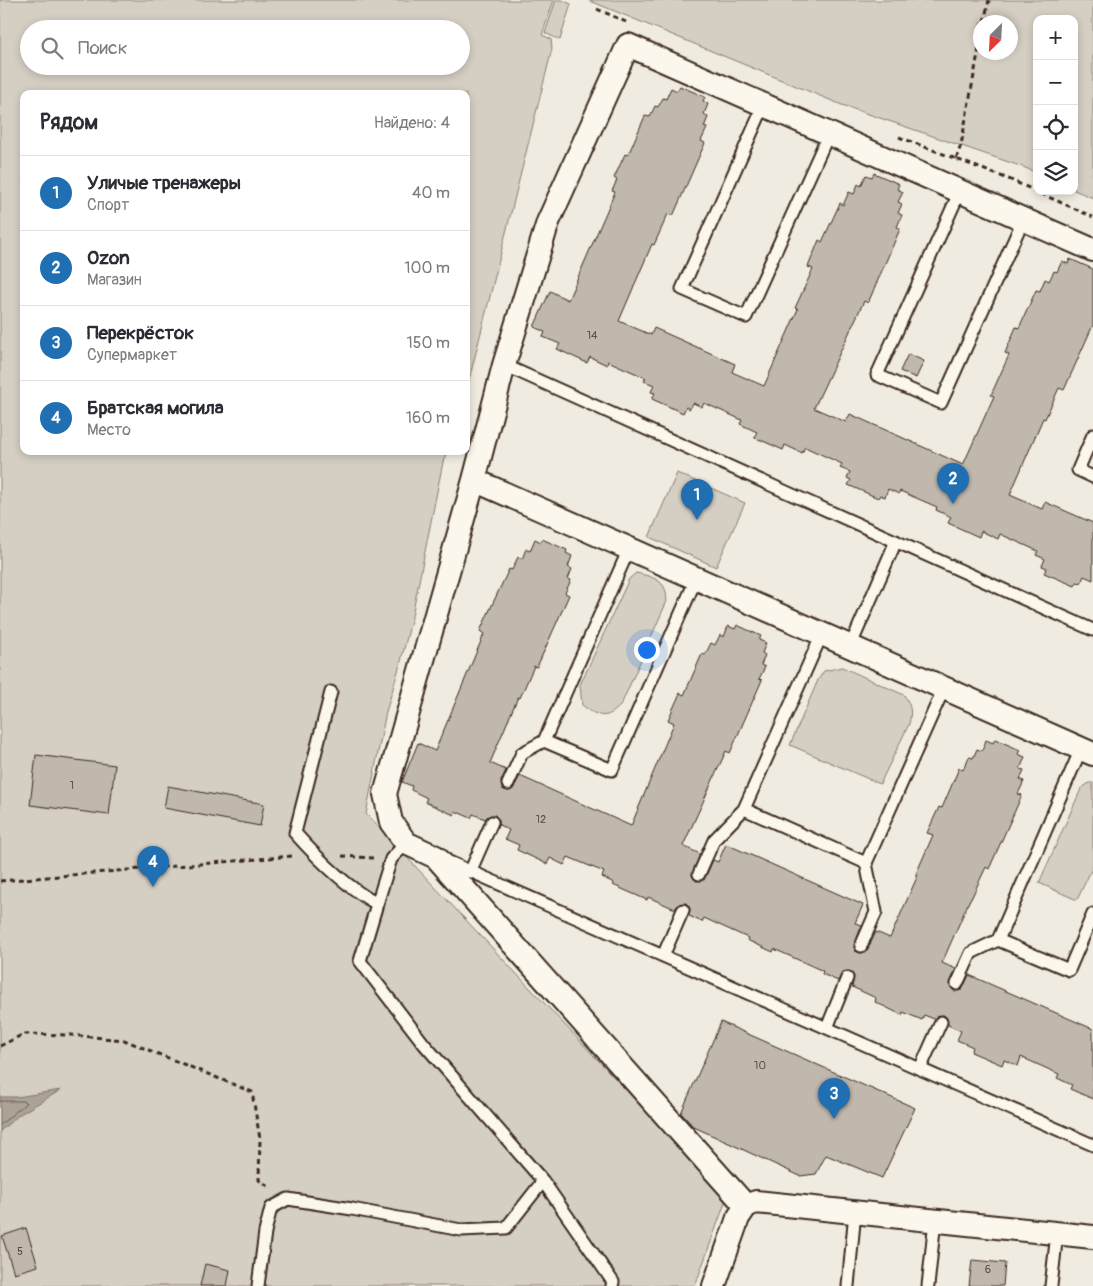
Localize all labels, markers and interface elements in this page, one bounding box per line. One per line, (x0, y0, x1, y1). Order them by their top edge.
north arrow (973, 15, 1018, 60)
map controls (1033, 15, 1078, 195)
button: + (1033, 15, 1078, 60)
search box (20, 20, 470, 75)
icon: search (38, 34, 66, 62)
text: Поиск (78, 36, 128, 60)
button: − (1033, 60, 1078, 105)
button: locate (1033, 105, 1078, 150)
text: Рядом (40, 109, 98, 136)
text: Найдено: 4 (374, 113, 450, 133)
button: layers (1033, 150, 1078, 195)
text: Уличые тренажеры (87, 171, 241, 195)
text: 1 (53, 183, 59, 203)
text: 40 m (412, 183, 450, 203)
text: Спорт (87, 195, 129, 215)
text: Ozon (87, 246, 130, 270)
text: 2 (52, 258, 60, 278)
text: 100 m (404, 258, 450, 278)
text: Магазин (87, 270, 142, 290)
text: Перекрёсток (87, 321, 194, 345)
house number: 14 (587, 329, 598, 342)
text: 3 (52, 333, 60, 353)
text: 150 m (406, 333, 450, 353)
text: Супермаркет (87, 345, 177, 365)
text: Братская могила (87, 396, 224, 420)
text: 4 (51, 408, 61, 428)
text: 160 m (406, 408, 450, 428)
text: Место (87, 420, 131, 440)
pin: 2 (937, 463, 969, 504)
pin: 1 (681, 479, 713, 520)
your location (634, 637, 660, 663)
house number: 1 (70, 779, 74, 792)
house number: 12 (536, 813, 546, 826)
pin: 4 (137, 846, 169, 887)
house number: 10 (754, 1059, 766, 1072)
pin: 3 (818, 1078, 850, 1119)
house number: 5 (17, 1245, 23, 1258)
house number: 6 (985, 1263, 991, 1276)

